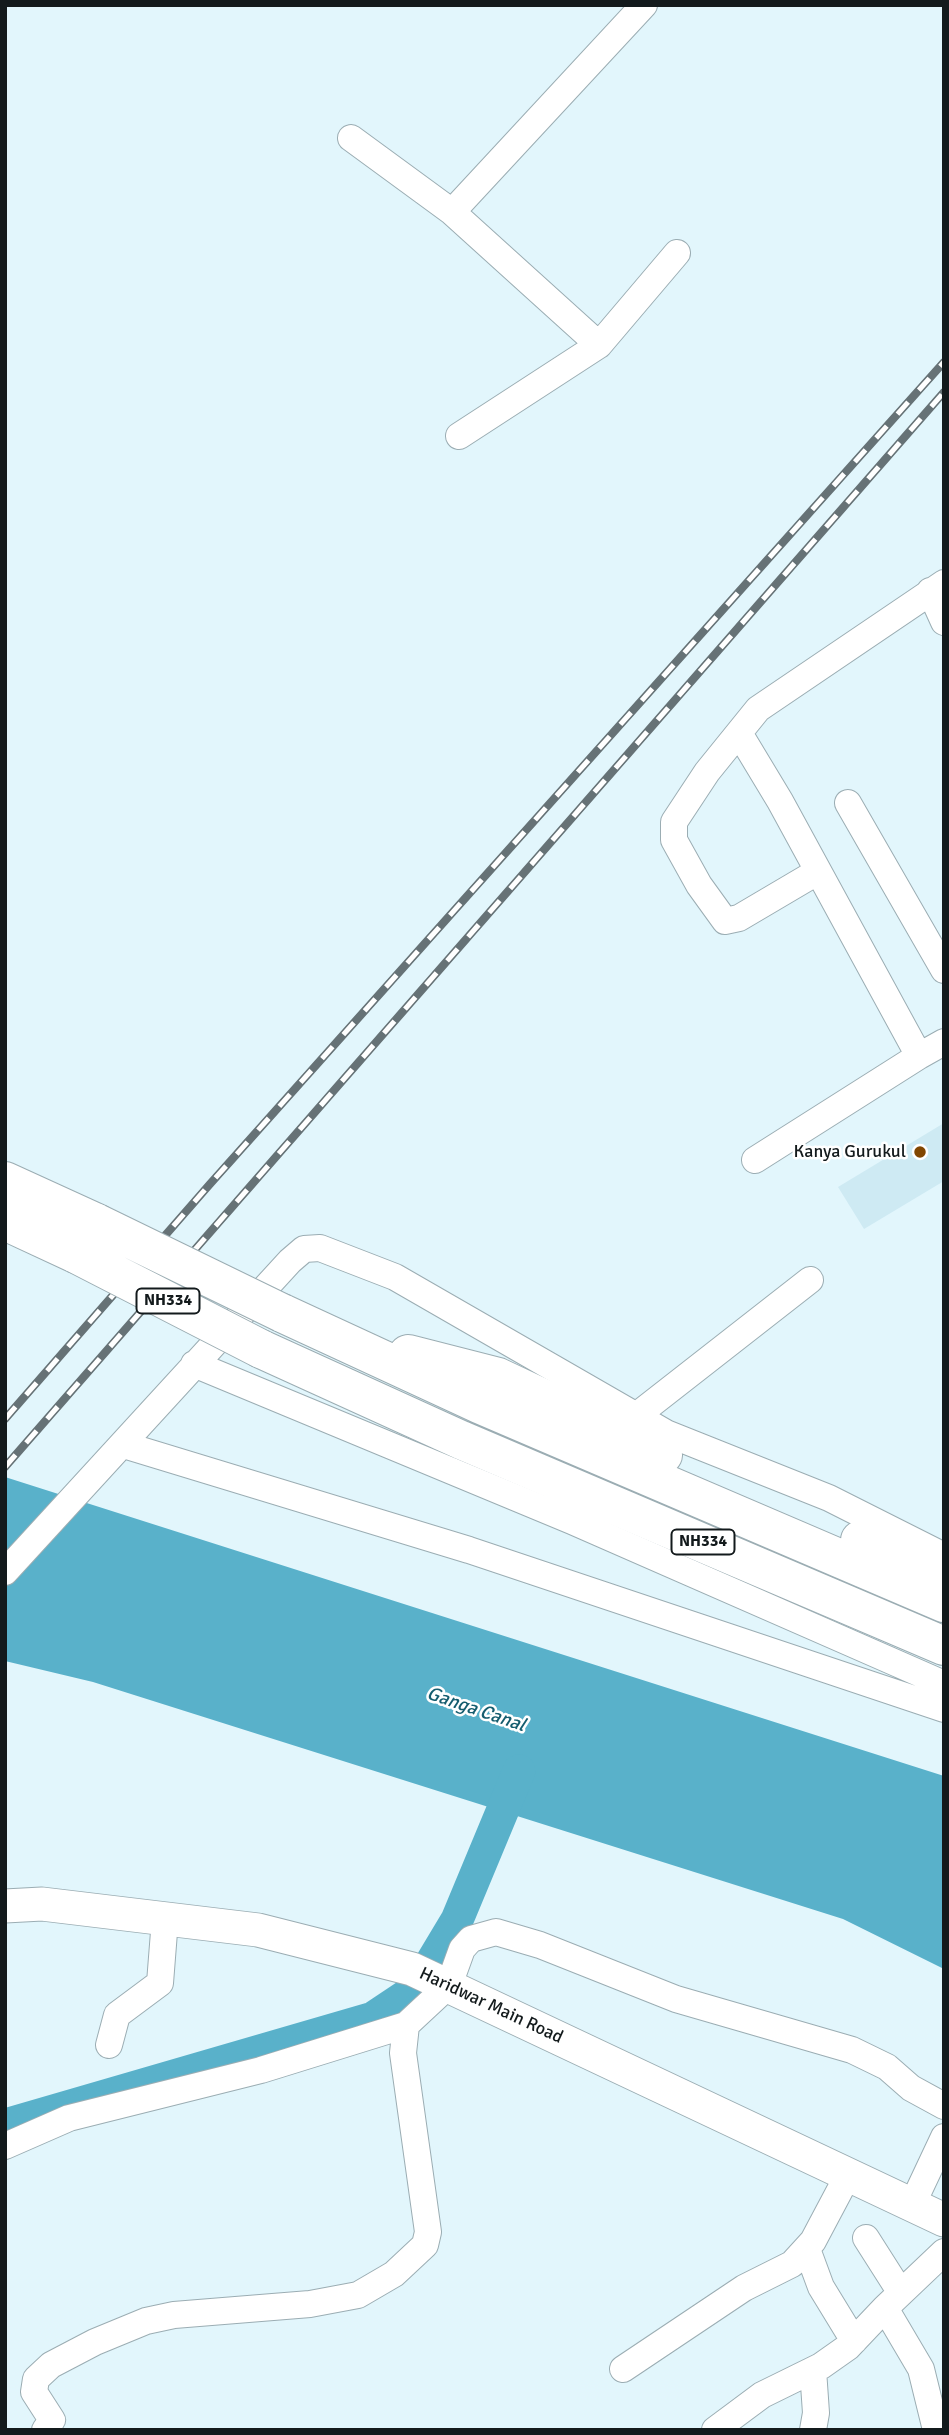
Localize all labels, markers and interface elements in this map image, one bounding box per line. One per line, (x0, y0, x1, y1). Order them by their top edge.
place label: Kanya Gurukul (794, 1141, 906, 1163)
marker: Kanya Gurukul (912, 1144, 928, 1160)
road number: NH334 (136, 1288, 200, 1314)
road number: NH334 (672, 1530, 734, 1554)
water label: Ganga Canal (424, 1683, 528, 1737)
street label: Haridwar Main Road (416, 1963, 566, 2049)

